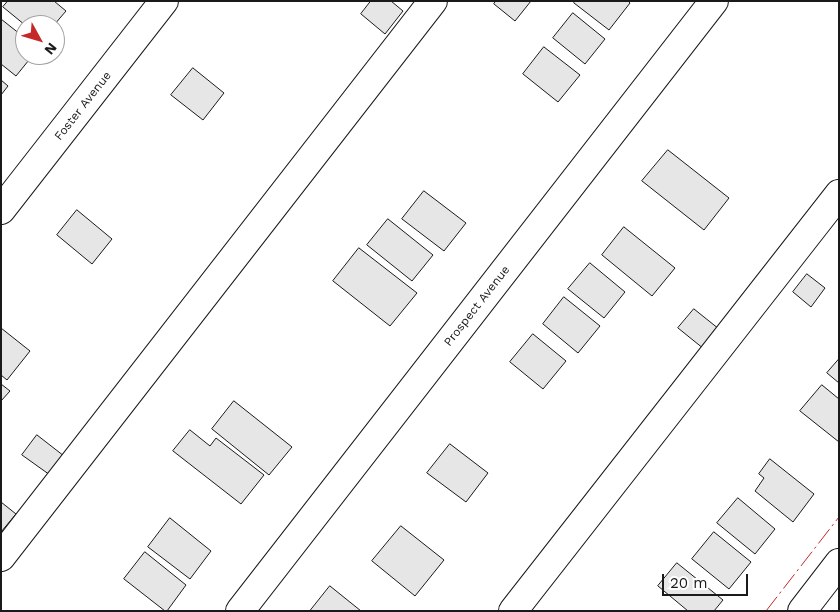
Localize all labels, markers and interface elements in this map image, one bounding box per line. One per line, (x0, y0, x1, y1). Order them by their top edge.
north arrow (15, 15, 65, 65)
text: N (41, 40, 60, 58)
street label: Foster Avenue (52, 69, 114, 143)
street label: Prospect Avenue (441, 263, 513, 349)
scale bar (665, 564, 751, 596)
text: 20 m (670, 574, 708, 592)

